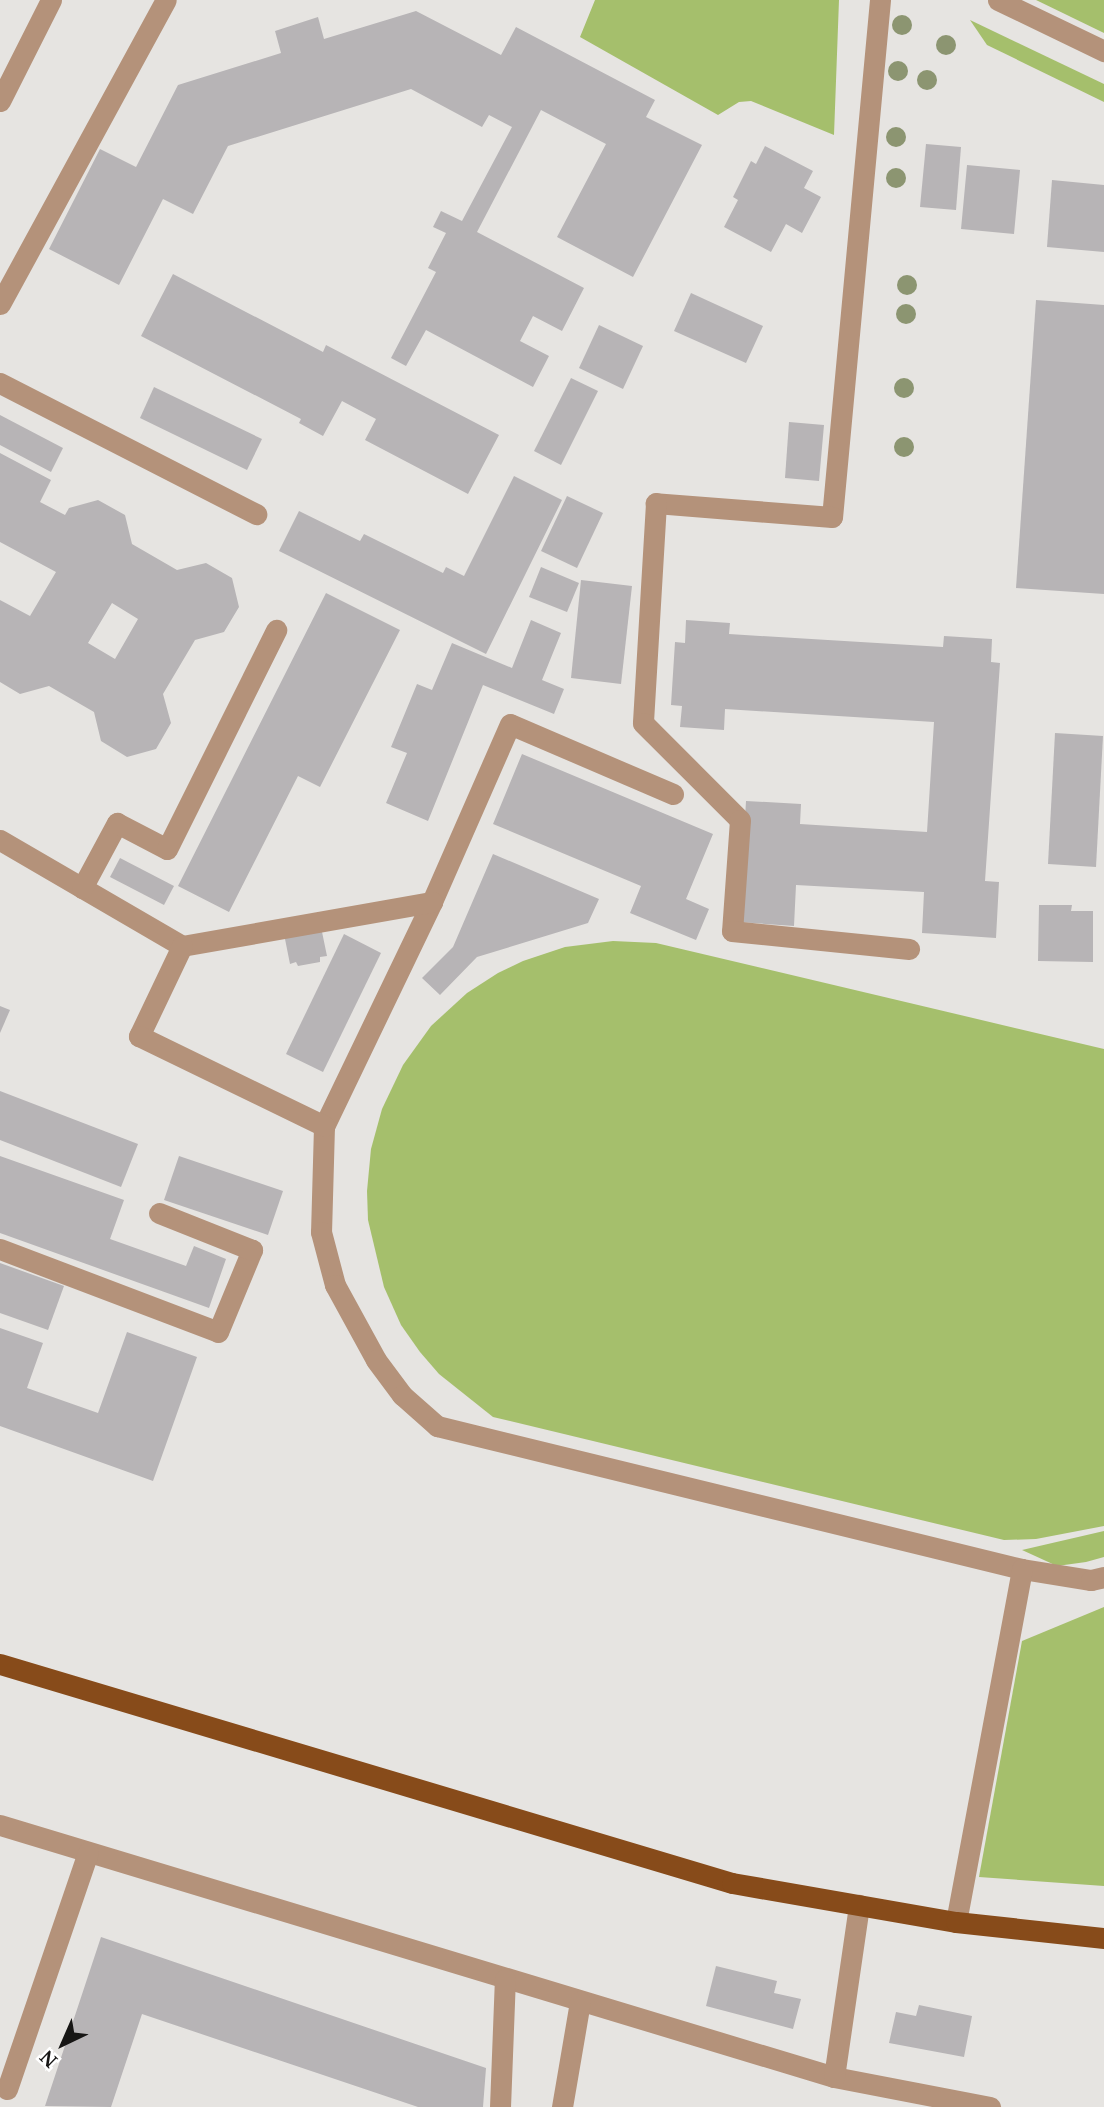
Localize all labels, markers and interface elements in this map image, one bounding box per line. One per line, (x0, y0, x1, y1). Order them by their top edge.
north arrow (28, 2009, 98, 2079)
text: N (34, 2045, 63, 2074)

